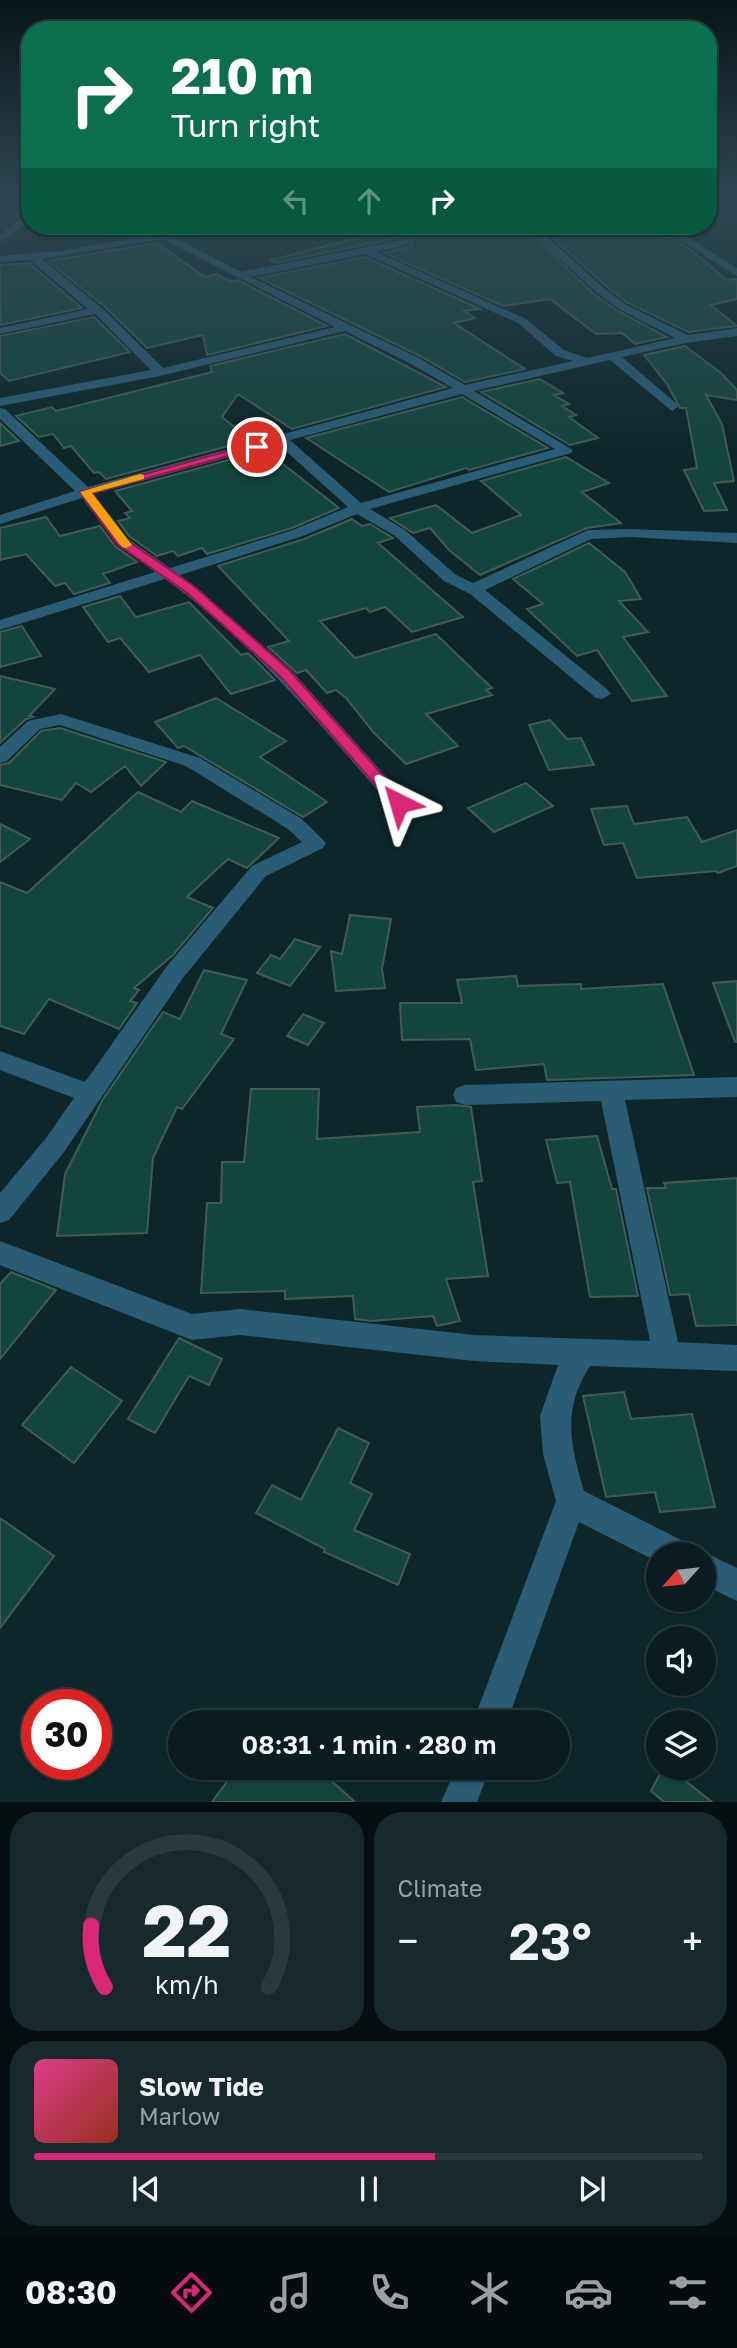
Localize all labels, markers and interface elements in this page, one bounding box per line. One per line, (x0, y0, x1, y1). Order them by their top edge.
text: 210 m (171, 46, 313, 105)
icon: right (56, 49, 147, 140)
text: Turn right (171, 106, 320, 144)
icon: left (277, 182, 315, 220)
icon: ahead (350, 182, 388, 220)
icon: right (423, 182, 461, 220)
pin (227, 417, 287, 477)
icon: arrive (238, 428, 276, 466)
position arrow (362, 766, 436, 840)
north arrow (646, 1542, 716, 1612)
map controls (646, 1542, 716, 1780)
button: sound (646, 1626, 716, 1696)
speed limit sign: 30 (21, 1689, 112, 1780)
button: layers (646, 1710, 716, 1780)
text: 08:31 · 1 min · 280 m (242, 1729, 496, 1760)
text: Climate (398, 1874, 482, 1902)
text: 22 (142, 1887, 231, 1974)
text: 23° (509, 1909, 592, 1971)
text: − (398, 1918, 418, 1963)
text: + (682, 1918, 703, 1963)
text: km/h (155, 1969, 219, 2000)
text: Slow Tide (139, 2071, 264, 2102)
text: Marlow (139, 2102, 220, 2130)
icon: previous (127, 2170, 165, 2208)
icon: pause (350, 2170, 388, 2208)
icon: next (573, 2170, 611, 2208)
icon: directions (167, 2268, 216, 2317)
icon: music (266, 2268, 315, 2317)
icon: phone (365, 2268, 414, 2317)
icon: climate (465, 2268, 514, 2317)
icon: car (564, 2268, 613, 2317)
icon: filters (663, 2268, 712, 2317)
text: 08:30 (25, 2273, 117, 2311)

